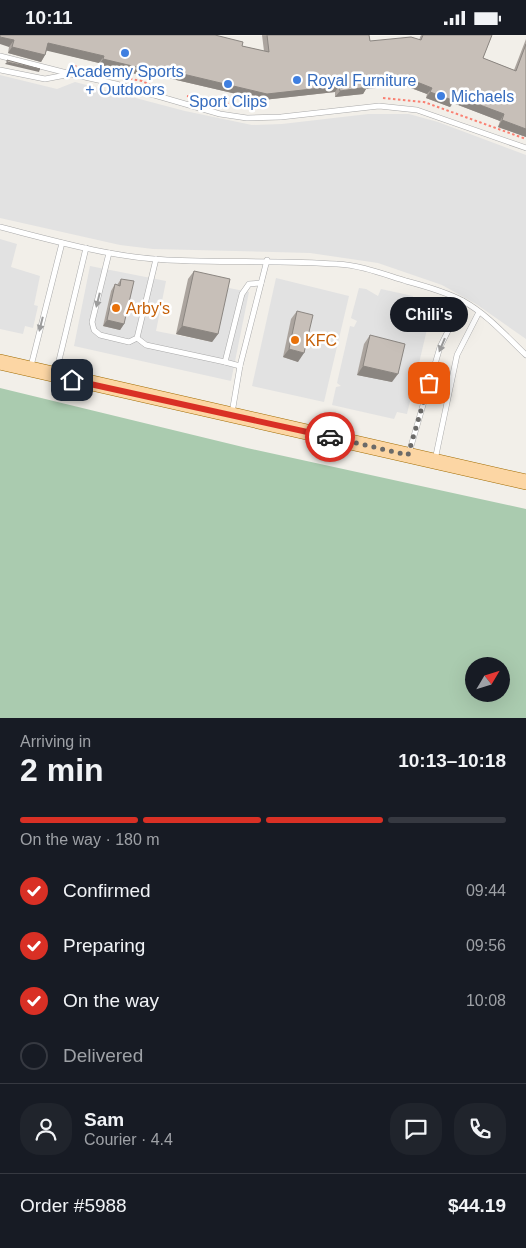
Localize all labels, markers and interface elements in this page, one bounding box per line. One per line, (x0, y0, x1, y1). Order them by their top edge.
text: 10:11 (25, 7, 73, 28)
marker: Academy Sports + Outdoors (119, 47, 131, 59)
place label: Academy Sports + Outdoors (66, 63, 184, 98)
place label: Royal Furniture (307, 72, 416, 89)
marker: Royal Furniture (291, 74, 303, 86)
marker: Sport Clips (222, 78, 234, 90)
place label: Michaels (451, 88, 514, 105)
marker: Michaels (435, 90, 447, 102)
place label: Sport Clips (189, 93, 267, 110)
one-way arrow (94, 293, 102, 308)
callout: Chili's (390, 298, 468, 333)
place label: Arby's (126, 300, 170, 317)
marker: Arby's (110, 302, 122, 314)
text: Chili's (405, 306, 453, 323)
one-way arrow (37, 317, 45, 332)
place label: KFC (305, 332, 337, 349)
marker: KFC (289, 334, 301, 346)
one-way arrow (437, 338, 445, 352)
pin (51, 359, 93, 401)
pin (408, 362, 450, 404)
icon: home (58, 366, 86, 394)
icon: bag (415, 369, 443, 397)
courier (305, 412, 355, 462)
icon: car (316, 423, 344, 451)
north arrow (465, 657, 510, 703)
map controls (465, 657, 510, 702)
text: Arriving in (20, 733, 91, 750)
text: 10:13–10:18 (398, 750, 506, 771)
text: 2 min (20, 752, 104, 788)
text: On the way · 180 m (20, 831, 160, 848)
icon: check (20, 877, 48, 905)
text: Confirmed (63, 880, 151, 901)
text: 09:44 (466, 882, 506, 899)
icon: check (20, 932, 48, 960)
text: Preparing (63, 935, 145, 956)
text: 09:56 (466, 937, 506, 954)
icon: check (20, 987, 48, 1015)
text: On the way (63, 990, 159, 1011)
text: 10:08 (466, 992, 506, 1009)
text: Delivered (63, 1045, 143, 1066)
button: person (20, 1103, 72, 1155)
button: chat (390, 1103, 442, 1155)
button: phone (454, 1103, 506, 1155)
text: Sam (84, 1109, 124, 1130)
text: Courier · 4.4 (84, 1131, 173, 1148)
text: Order #5988 (20, 1195, 127, 1216)
text: $44.19 (448, 1195, 506, 1216)

